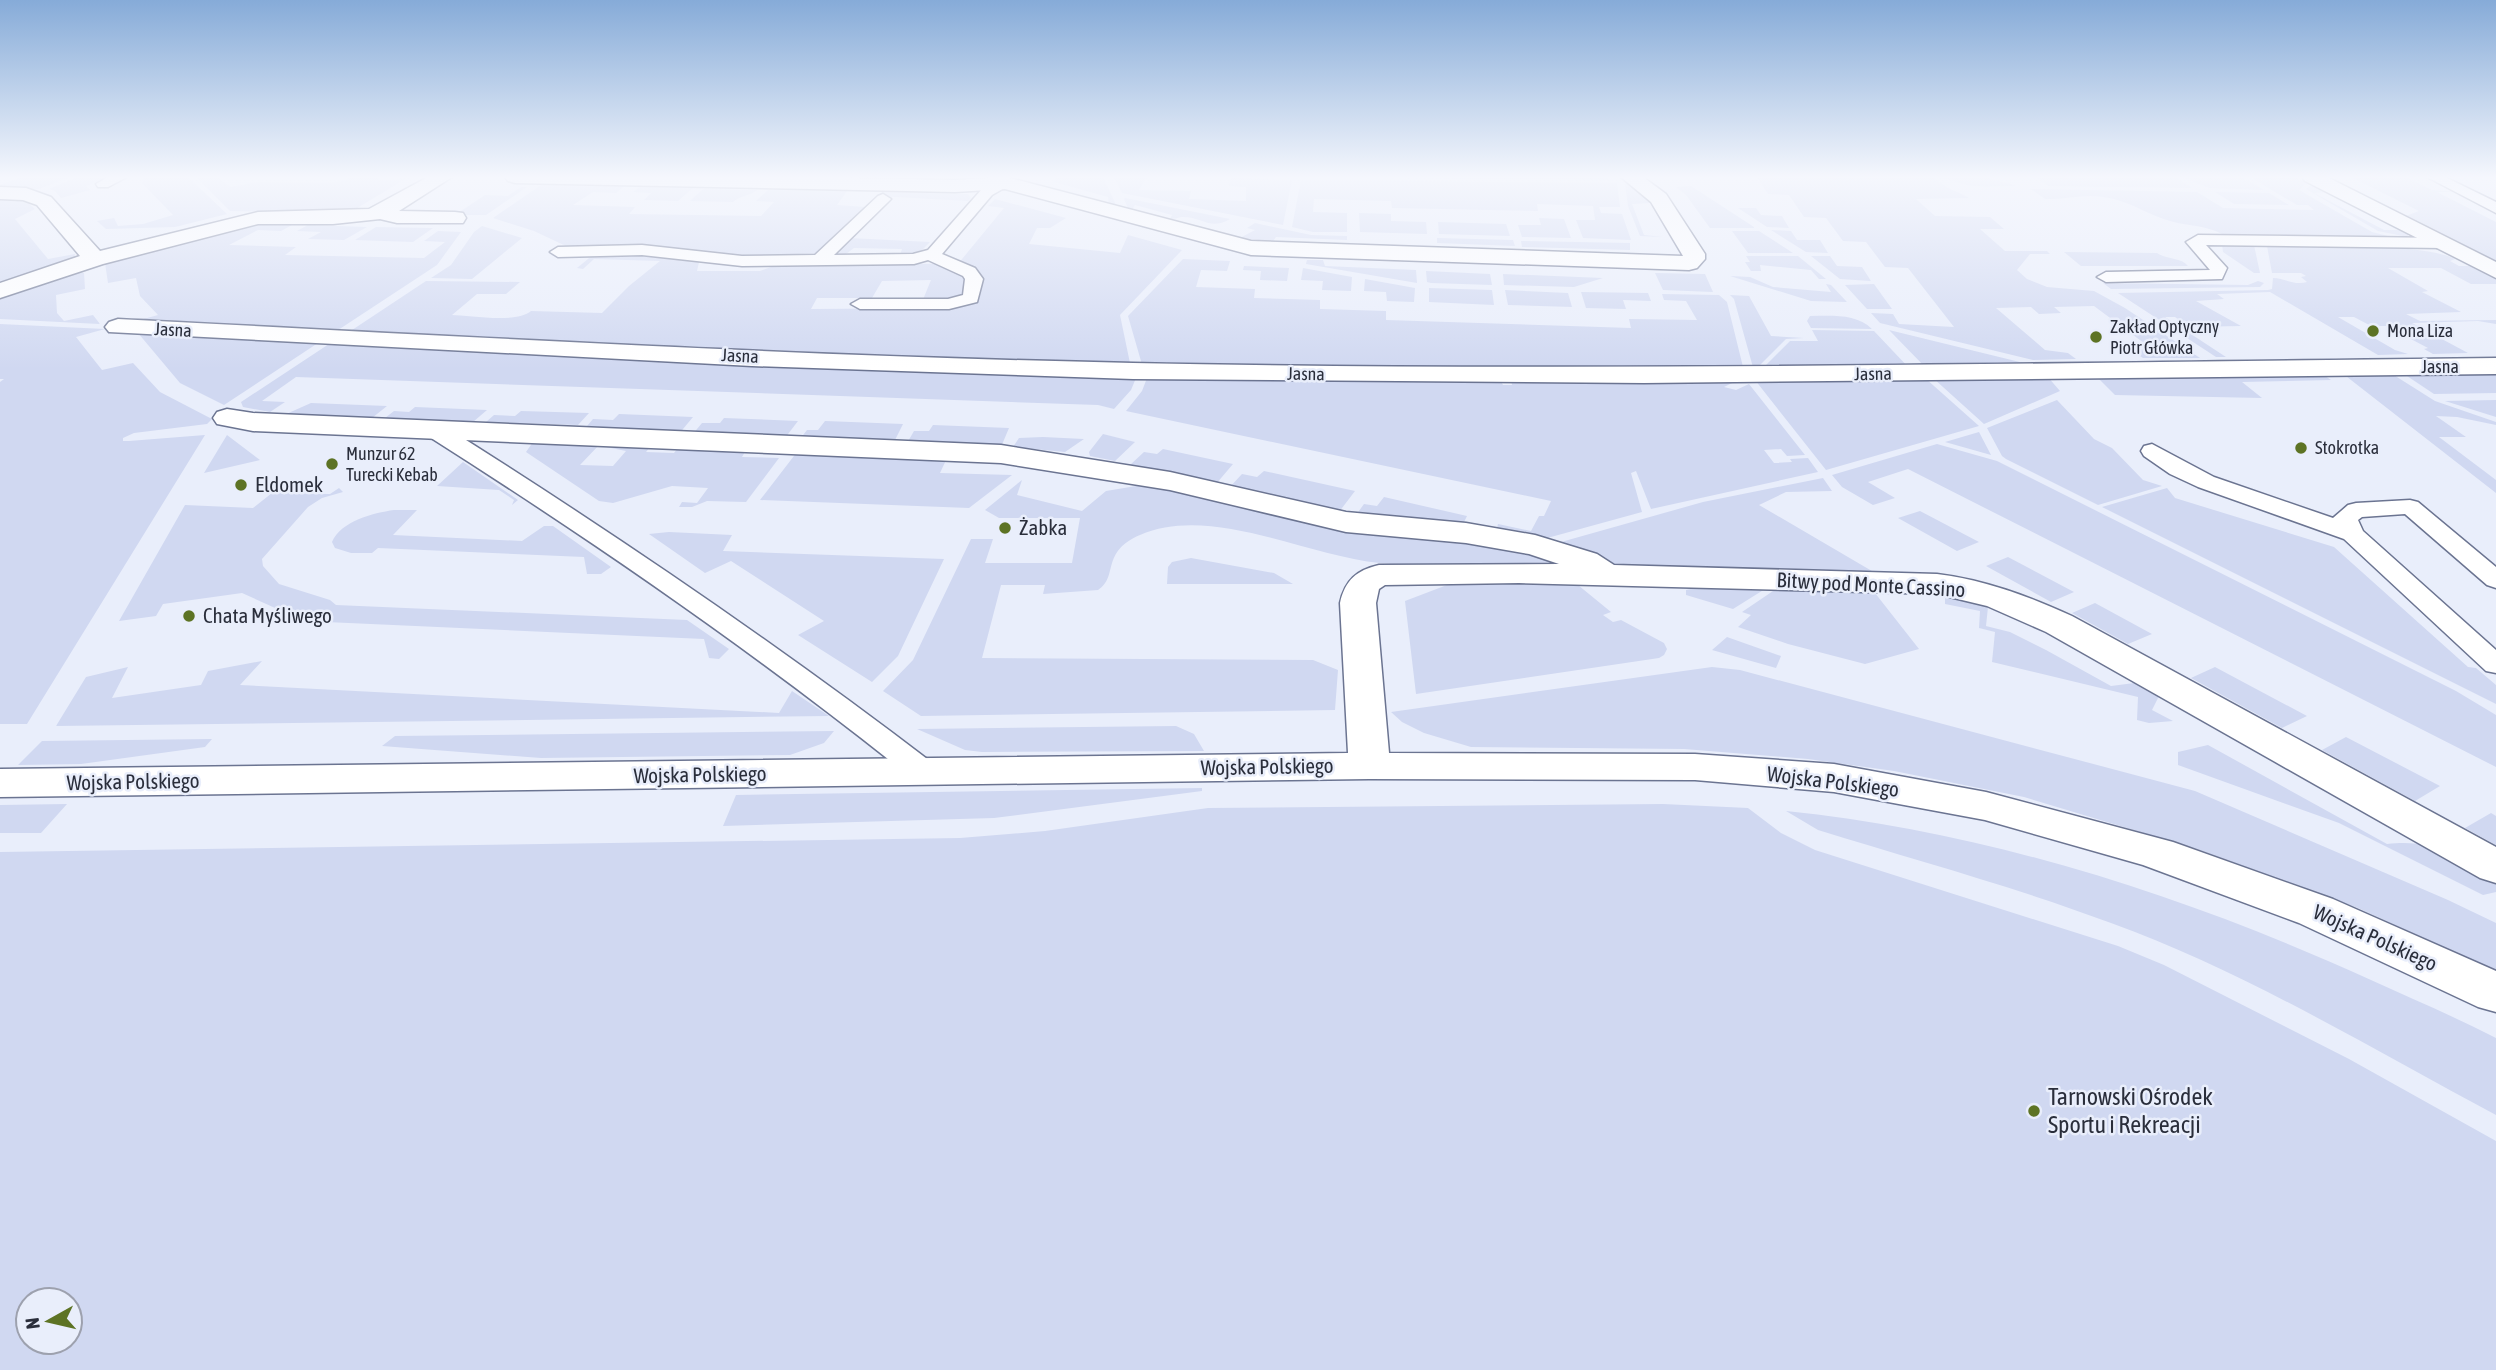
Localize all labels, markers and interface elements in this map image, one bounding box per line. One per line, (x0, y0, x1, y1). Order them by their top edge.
place label: Zakład Optyczny Piotr Główka (2110, 316, 2219, 358)
street label: Jasna (154, 318, 192, 341)
place label: Mona Liza (2387, 320, 2453, 341)
marker: Mona Liza (2365, 323, 2381, 339)
marker: Zakład Optyczny Piotr Główka (2088, 329, 2104, 345)
street label: Jasna (721, 344, 759, 367)
street label: Jasna (2421, 356, 2459, 377)
street label: Jasna (1287, 363, 1325, 384)
street label: Jasna (1854, 363, 1892, 384)
place label: Stokrotka (2315, 437, 2379, 458)
marker: Stokrotka (2293, 440, 2309, 456)
place label: Munzur 62 Turecki Kebab (346, 443, 438, 485)
marker: Munzur 62 Turecki Kebab (324, 456, 340, 472)
place label: Eldomek (255, 472, 323, 496)
marker: Eldomek (233, 477, 249, 493)
place label: Żabka (1019, 515, 1067, 539)
marker: Żabka (997, 520, 1013, 536)
street label: Bitwy pod Monte Cassino (1776, 567, 1966, 601)
place label: Chata Myśliwego (203, 603, 332, 627)
marker: Chata Myśliwego (181, 608, 197, 624)
street label: Wojska Polskiego (1200, 753, 1334, 779)
street label: Wojska Polskiego (633, 761, 767, 787)
street label: Wojska Polskiego (1766, 761, 1901, 801)
street label: Wojska Polskiego (66, 768, 200, 794)
street label: Wojska Polskiego (2310, 899, 2441, 975)
place label: Tarnowski Ośrodek Sportu i Rekreacji (2048, 1083, 2213, 1138)
marker: Tarnowski Ośrodek Sportu i Rekreacji (2026, 1103, 2042, 1119)
north arrow (14, 1286, 84, 1356)
text: N (20, 1316, 44, 1330)

